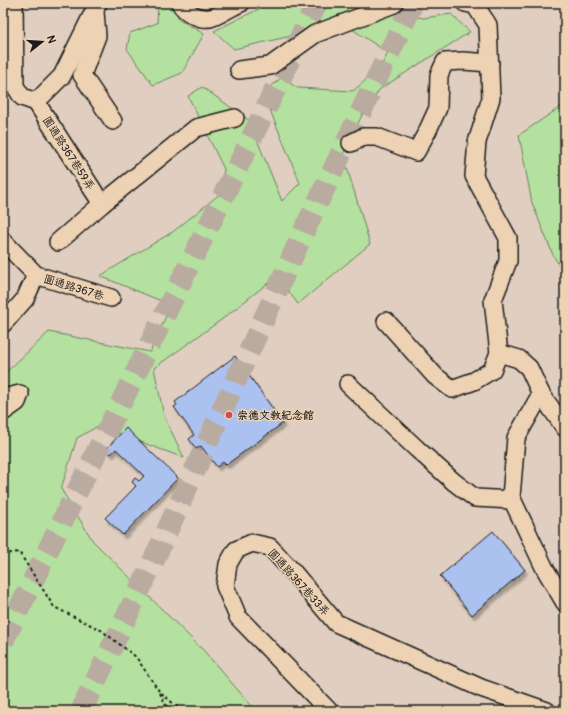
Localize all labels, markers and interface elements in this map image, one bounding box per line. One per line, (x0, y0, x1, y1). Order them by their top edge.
north arrow (22, 22, 62, 62)
text: N (44, 34, 59, 45)
street label: 圓通路367巷59弄 (40, 114, 97, 192)
street label: 圓通路367巷 (42, 272, 106, 303)
place label: 崇德文教紀念館 (237, 409, 314, 422)
marker: 崇德文教紀念館 (224, 410, 234, 420)
street label: 圓通路367巷33弄 (265, 546, 332, 618)

